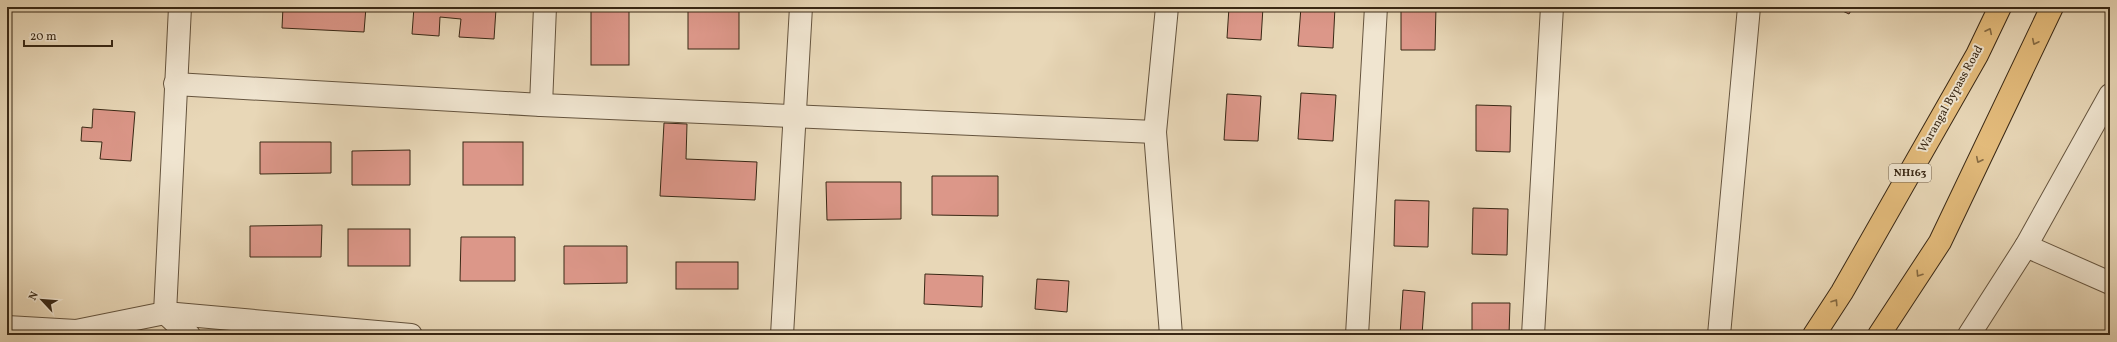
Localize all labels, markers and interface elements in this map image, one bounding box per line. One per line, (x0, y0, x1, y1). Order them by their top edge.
scale bar (24, 22, 112, 48)
one-way arrow (1984, 27, 1991, 35)
text: 20 m (30, 29, 57, 45)
one-way arrow (2032, 38, 2040, 46)
street label: Warangal Bypass Road (1915, 42, 1987, 155)
one-way arrow (1976, 155, 1984, 163)
road number: NH163 (1889, 164, 1931, 182)
one-way arrow (1916, 270, 1924, 277)
north arrow (22, 280, 62, 320)
text: N (26, 289, 43, 303)
one-way arrow (1830, 299, 1838, 306)

